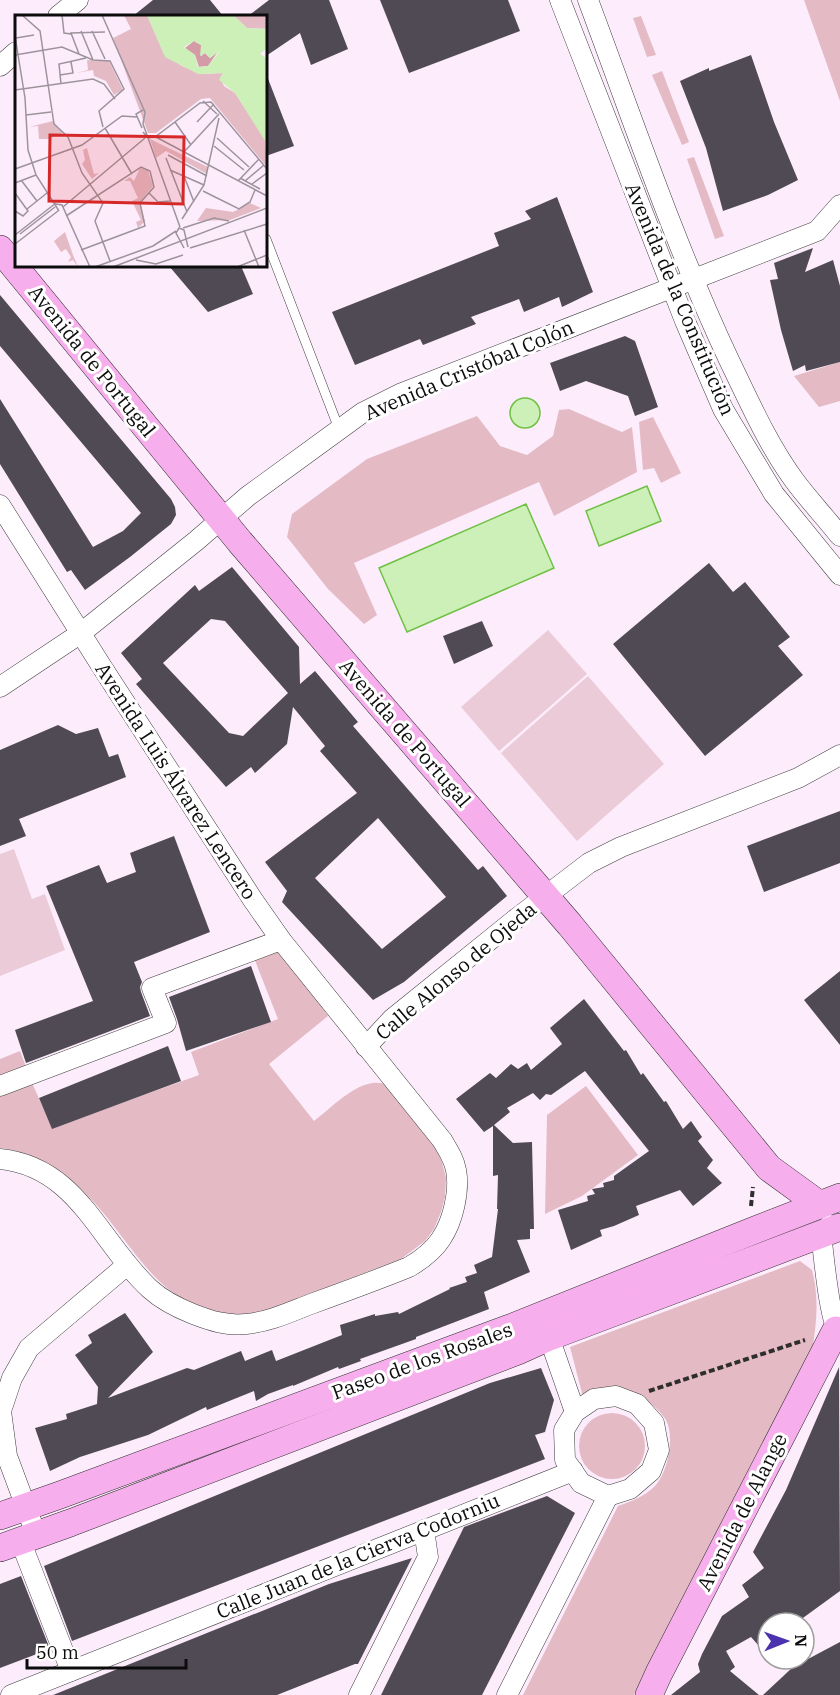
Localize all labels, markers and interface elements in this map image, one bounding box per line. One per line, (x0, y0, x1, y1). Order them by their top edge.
inset map (15, 15, 267, 267)
street label: Avenida de la Constitución (619, 178, 742, 419)
street label: Avenida de Portugal (23, 279, 162, 442)
street label: Avenida Cristóbal Colón (360, 313, 578, 426)
street label: Avenida de Portugal (333, 653, 477, 813)
street label: Avenida Luis Álvarez Lencero (90, 657, 263, 904)
street label: Calle Alonso de Ojeda (370, 895, 542, 1046)
street label: Paseo de los Rosales (328, 1315, 516, 1406)
street label: Avenida de Alange (690, 1428, 793, 1595)
street label: Calle Juan de la Cierva Codorniu (212, 1486, 504, 1625)
north arrow (756, 1611, 816, 1671)
scale bar (27, 1632, 186, 1670)
text: N (791, 1634, 811, 1647)
text: 50 m (36, 1641, 79, 1664)

